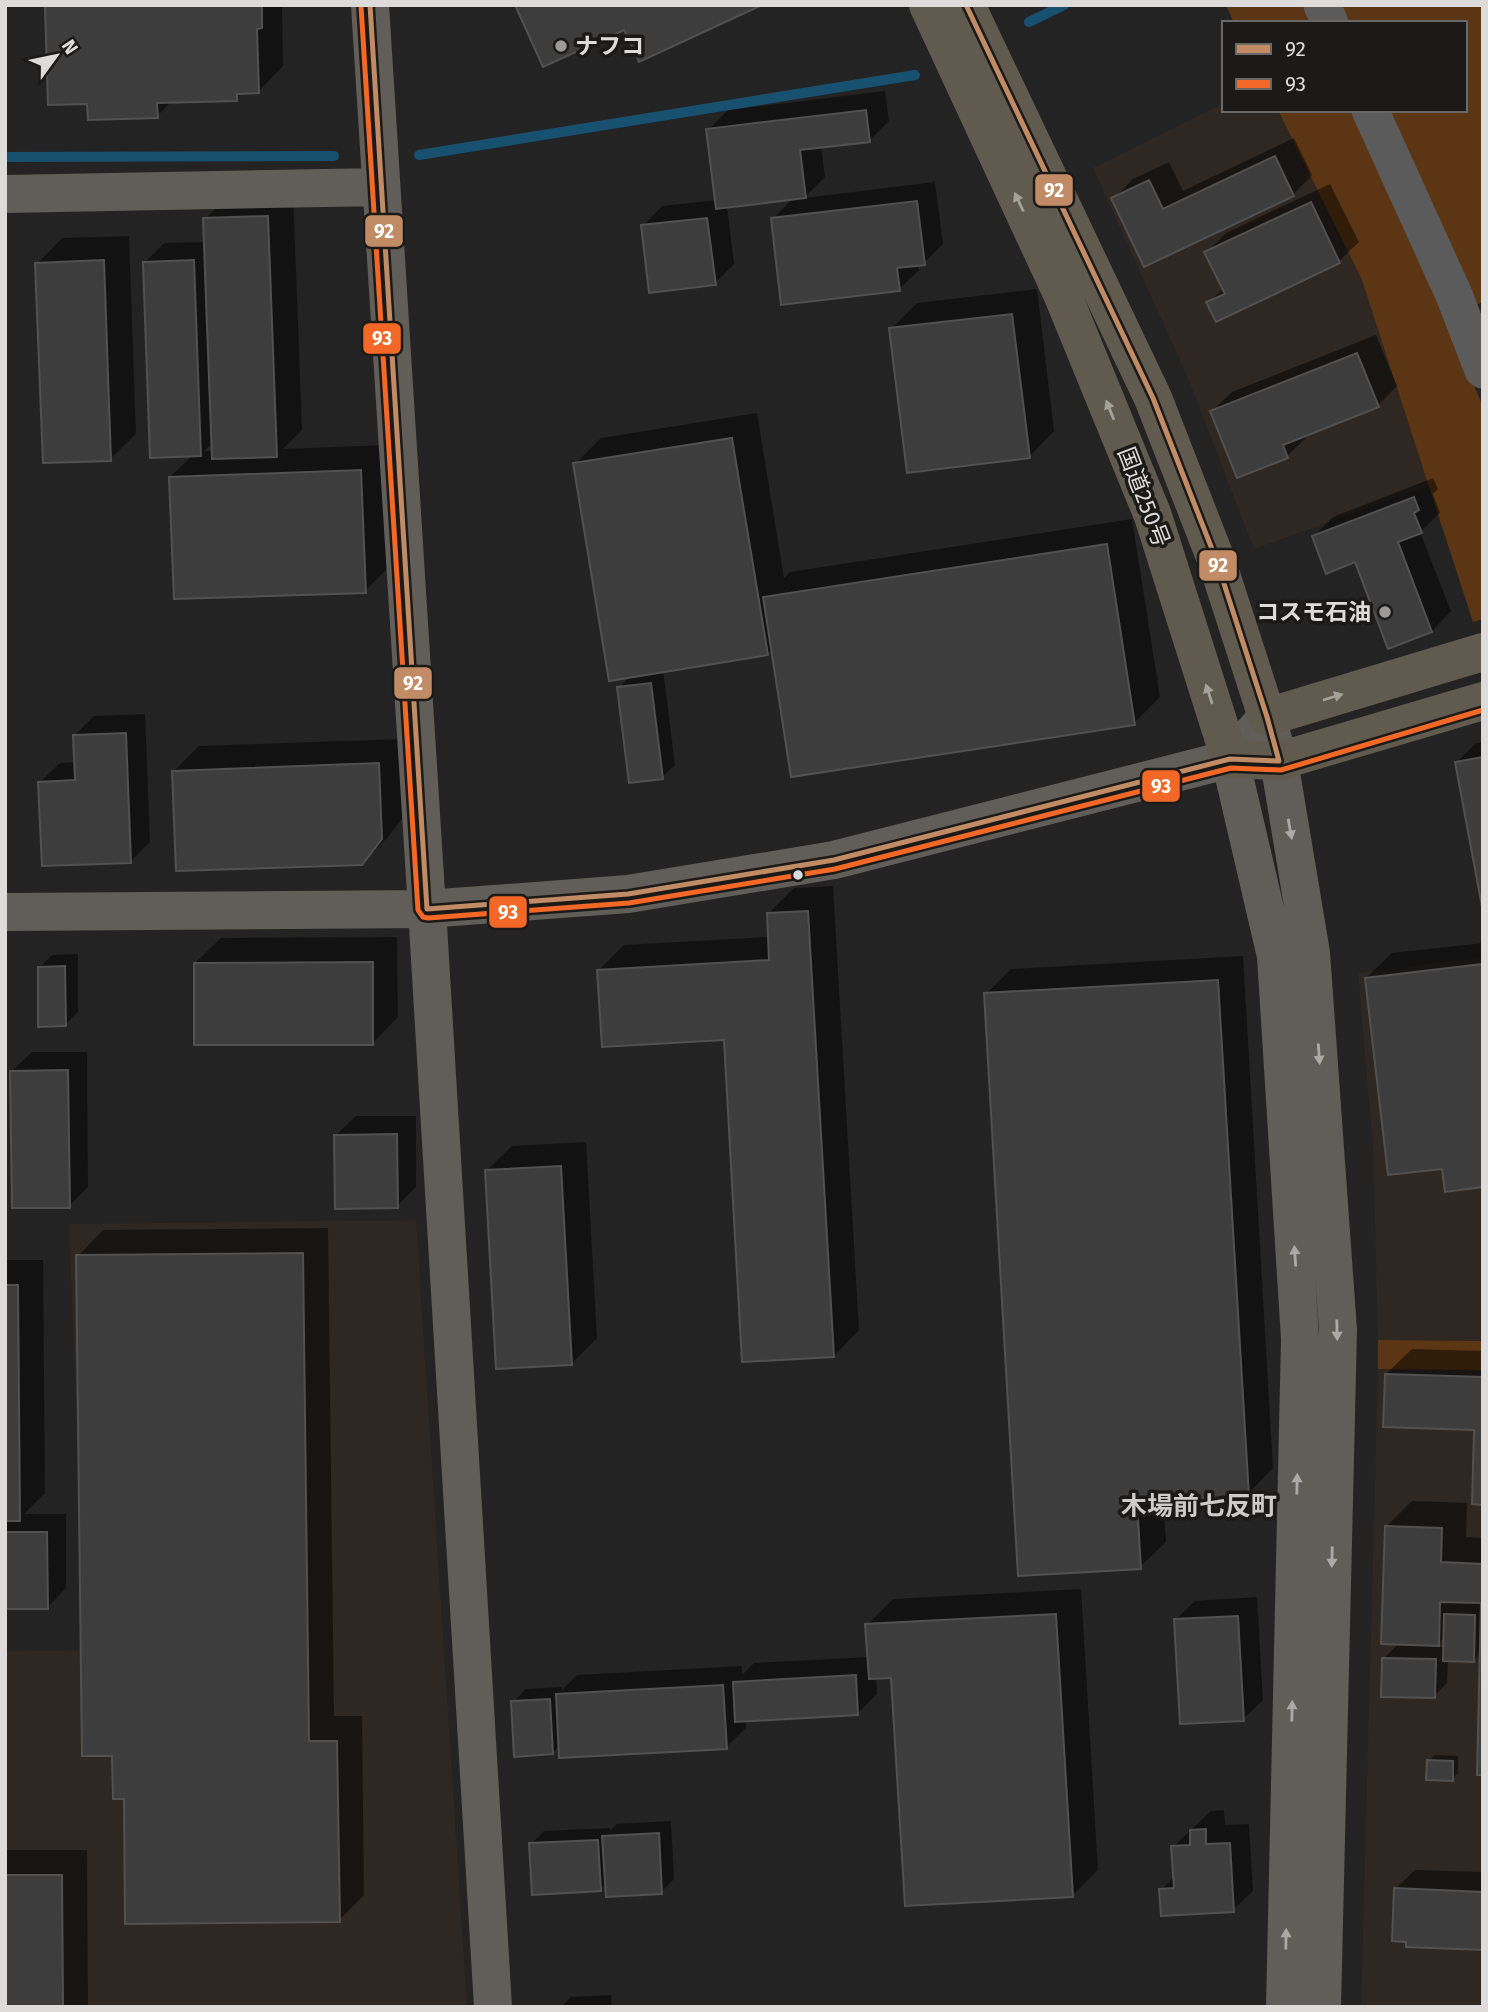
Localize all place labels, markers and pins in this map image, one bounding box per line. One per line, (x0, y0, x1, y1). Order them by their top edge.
place label: ナフコ (575, 32, 644, 60)
marker: ナフコ (553, 38, 569, 54)
place label: コスモ石油 (1256, 598, 1371, 626)
marker: コスモ石油 (1377, 604, 1393, 620)
unlabelled marker (791, 868, 805, 882)

